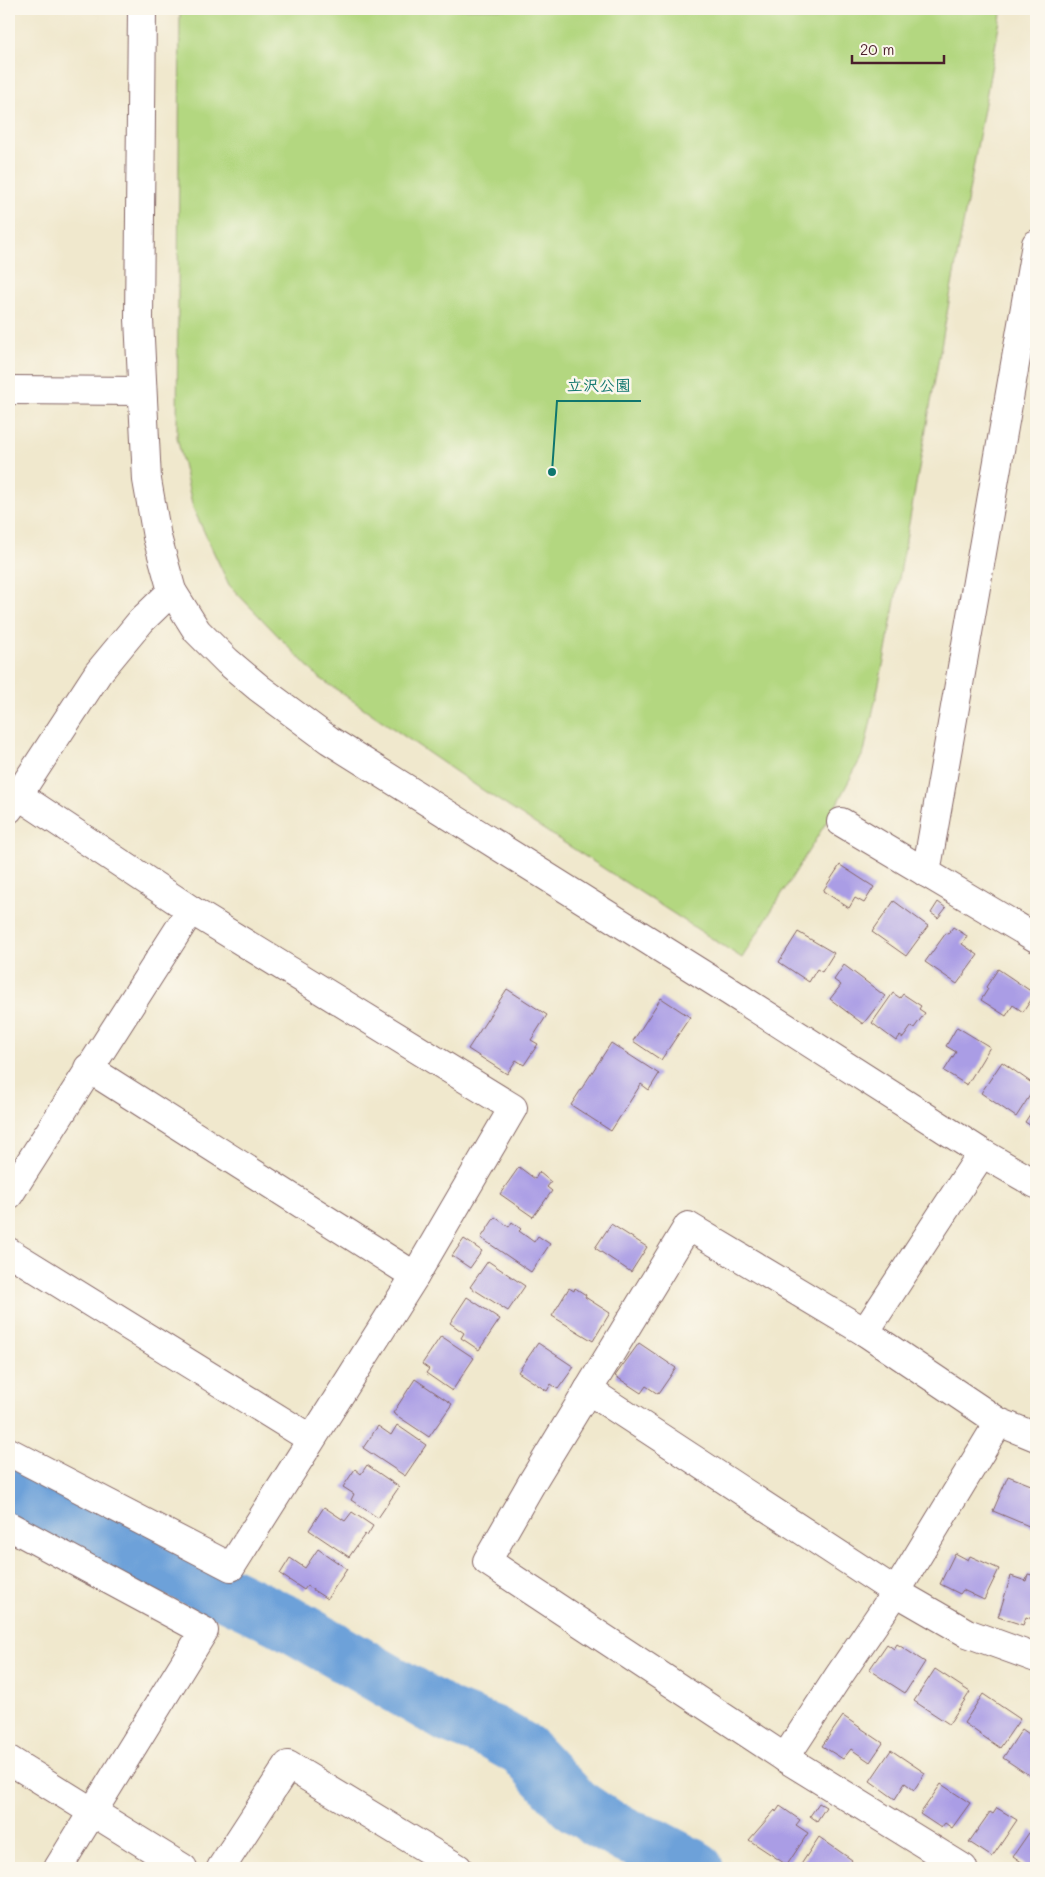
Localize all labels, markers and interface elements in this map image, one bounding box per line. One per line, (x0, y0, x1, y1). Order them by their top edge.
scale bar (852, 32, 945, 64)
text: 20 m (860, 39, 894, 59)
callout: 立沢公園 (557, 370, 641, 401)
text: 立沢公園 (567, 374, 631, 395)

